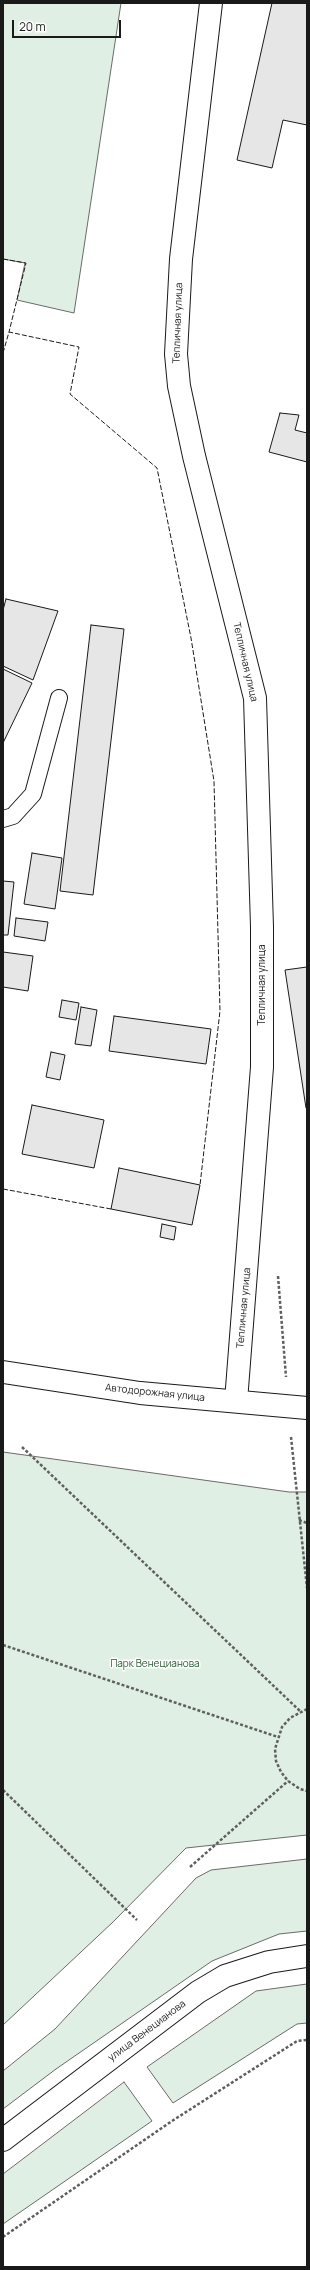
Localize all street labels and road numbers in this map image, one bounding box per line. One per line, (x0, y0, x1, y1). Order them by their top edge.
street label: Тепличная улица (171, 282, 185, 364)
street label: Тепличная улица (230, 621, 260, 703)
street label: Тепличная улица (256, 945, 268, 1025)
street label: Тепличная улица (234, 1267, 254, 1349)
street label: Автодорожная улица (104, 1382, 206, 1404)
street label: улица Венецианова (106, 1998, 188, 2064)

